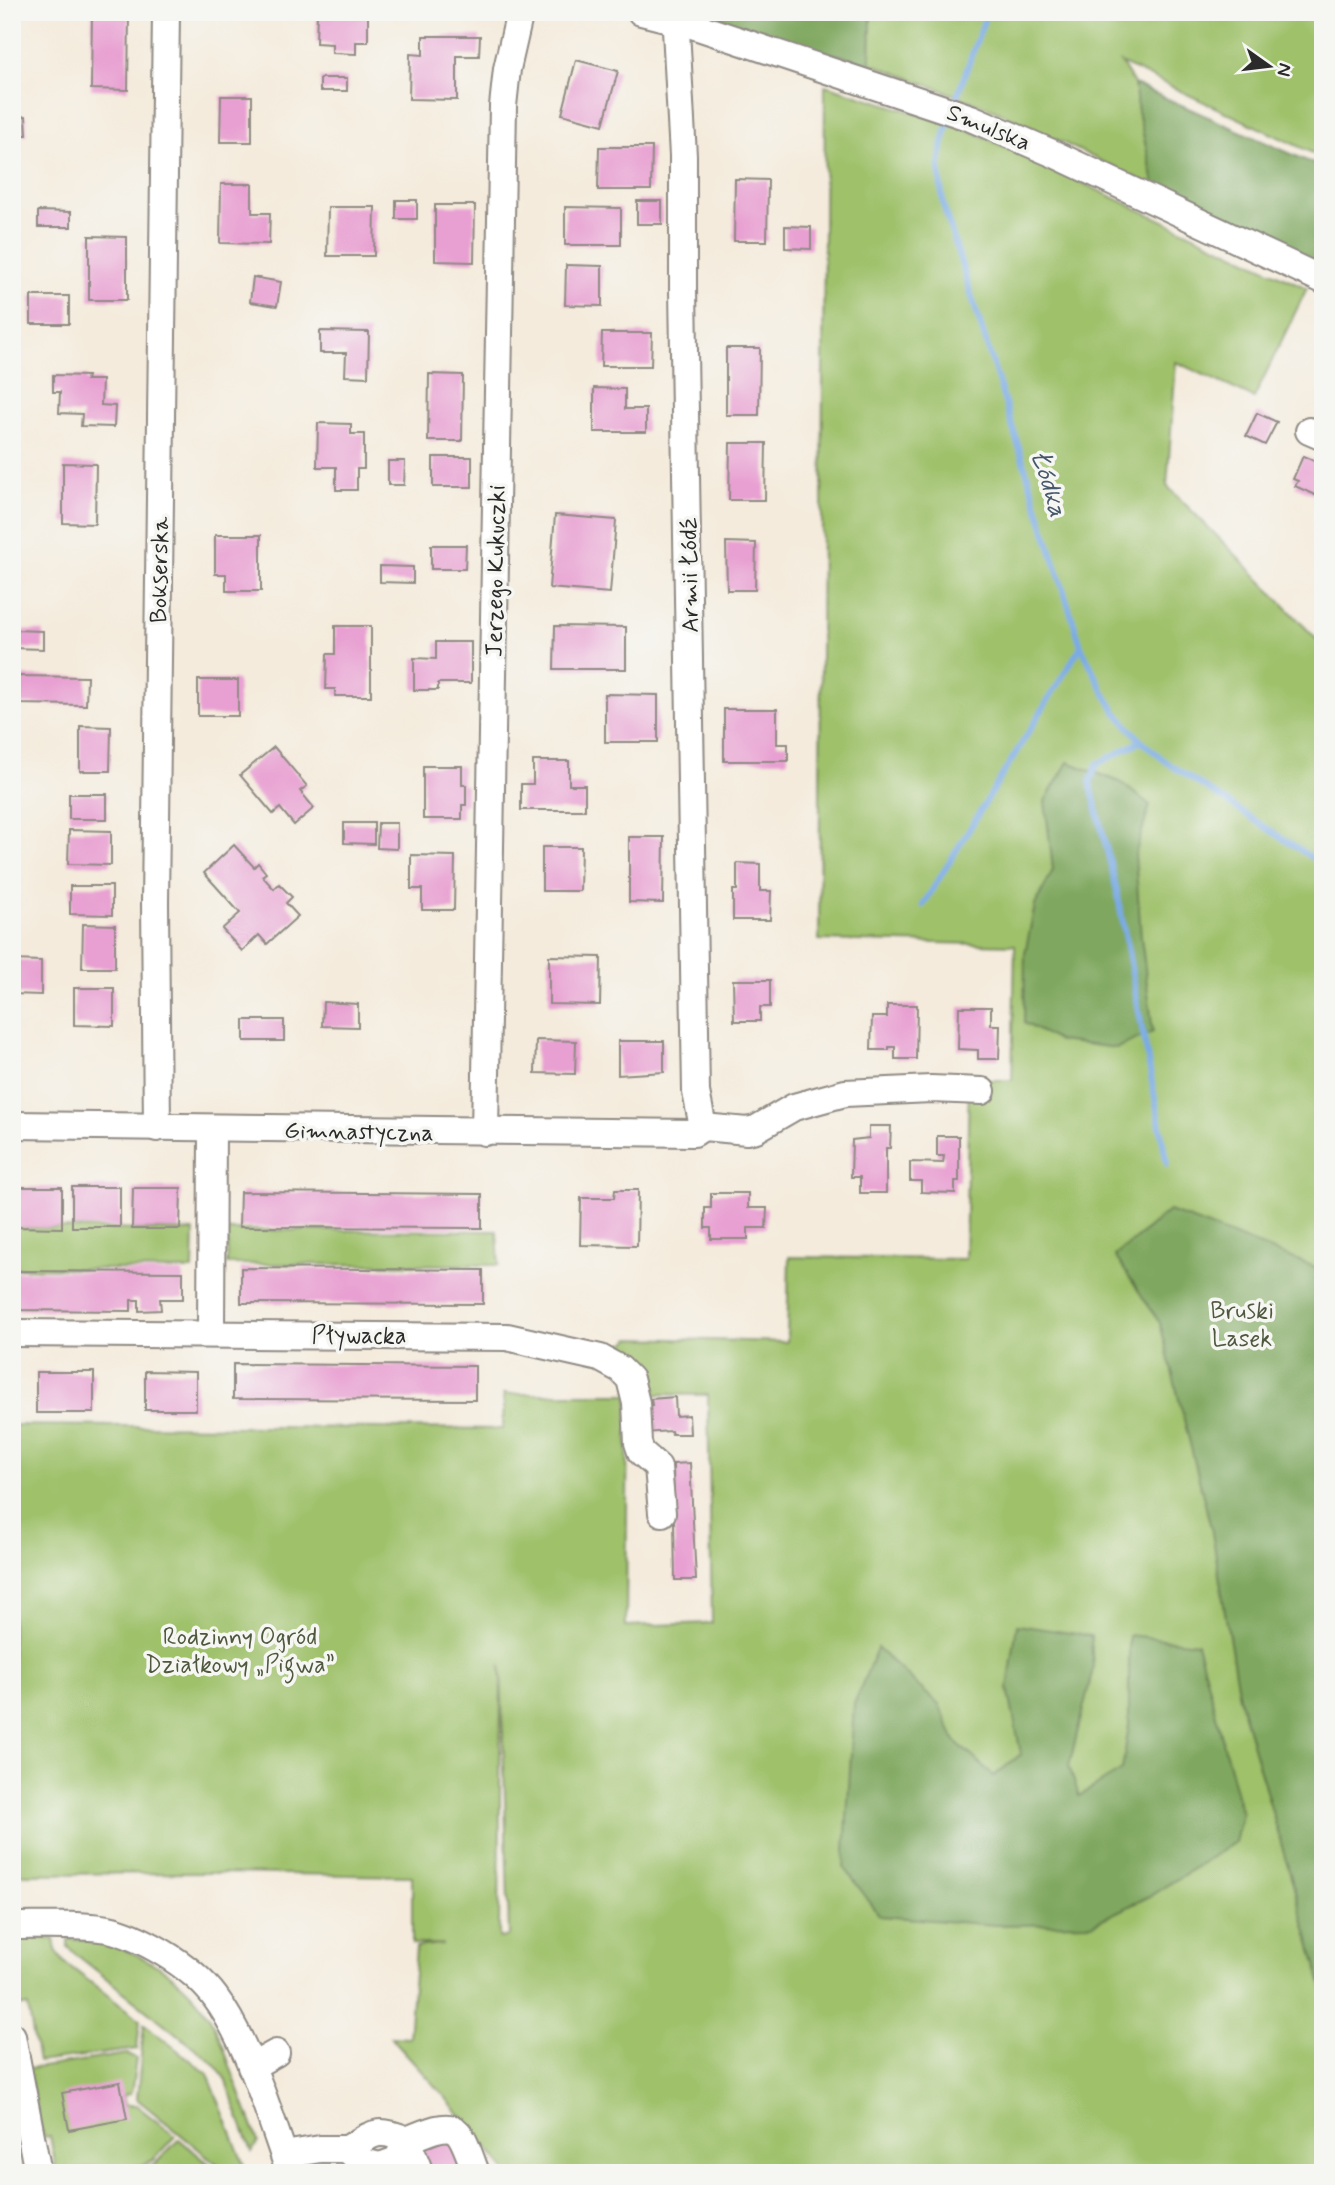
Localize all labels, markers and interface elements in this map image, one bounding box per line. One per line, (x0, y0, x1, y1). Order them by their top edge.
north arrow (1234, 32, 1304, 102)
text: N (1270, 61, 1298, 79)
street label: Smulska (942, 98, 1035, 159)
water label: Łódka (1022, 446, 1074, 521)
street label: Jerzego Kukuczki (479, 485, 514, 657)
street label: Bokserska (144, 516, 177, 623)
street label: Armii Łódź (674, 517, 707, 633)
street label: Gimnastyczna (284, 1116, 434, 1149)
park label: Bruski Lasek (1210, 1296, 1274, 1355)
street label: Pływacka (311, 1321, 407, 1352)
park label: Rodzinny Ogród Działkowy „Pigwa” (145, 1622, 335, 1684)

